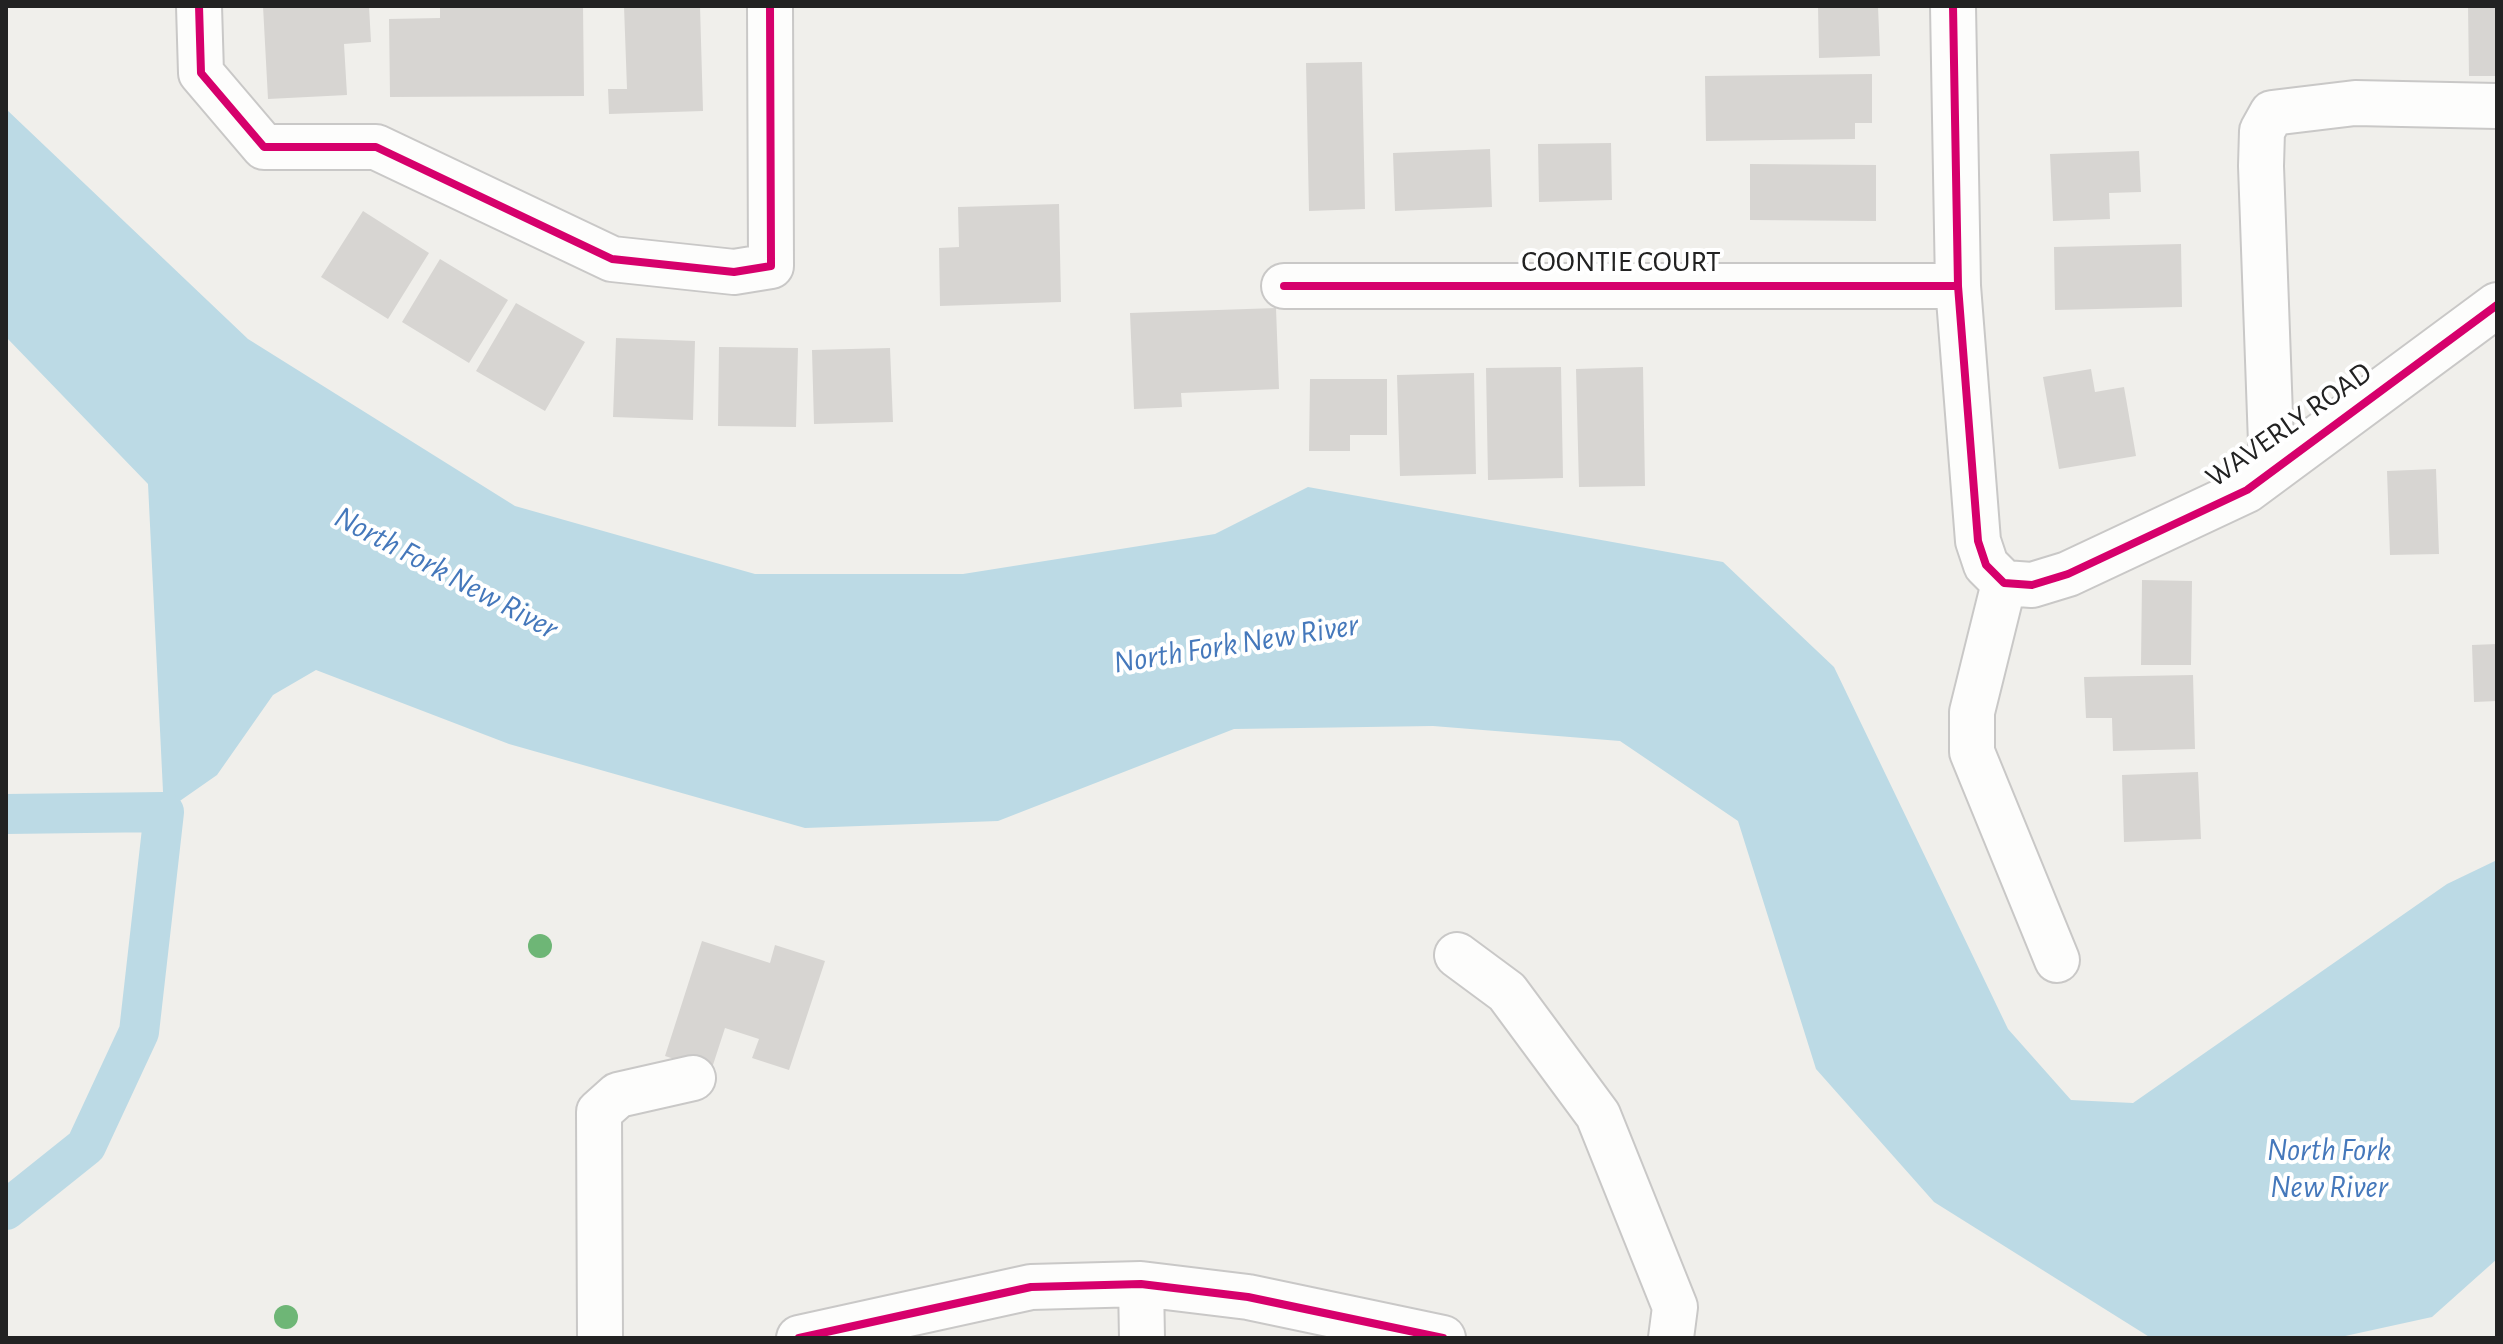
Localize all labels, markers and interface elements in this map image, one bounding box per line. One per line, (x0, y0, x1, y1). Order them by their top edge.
street label: COONTIE COURT (1521, 244, 1721, 280)
street label: WAVERLY ROAD (2199, 355, 2379, 495)
water label: North Fork New River (328, 498, 564, 648)
water label: North Fork New River (1111, 606, 1361, 682)
water label: North Fork New River (2267, 1131, 2391, 1206)

